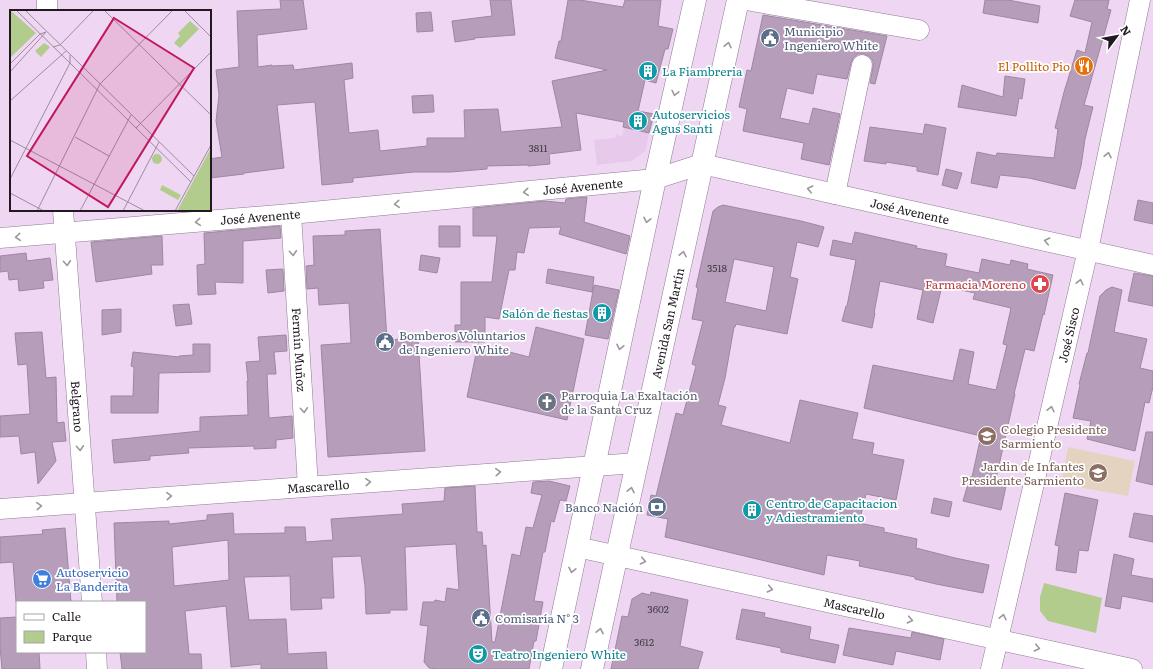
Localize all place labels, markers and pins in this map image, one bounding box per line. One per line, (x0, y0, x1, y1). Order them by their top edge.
place label: Municipio Ingeniero White (784, 22, 878, 54)
public building icon: Municipio Ingeniero White (759, 27, 781, 49)
restaurant icon: El Pollito Pio (1073, 55, 1095, 77)
place label: El Pollito Pio (998, 57, 1070, 75)
building icon: La Fiambreria (637, 60, 659, 82)
place label: La Fiambreria (662, 62, 743, 80)
place label: Autoservicios Agus Santi (652, 105, 730, 137)
building icon: Autoservicios Agus Santi (627, 110, 649, 132)
pharmacy icon: Farmacia Moreno (1029, 273, 1051, 295)
place label: Farmacia Moreno (925, 275, 1026, 293)
building icon: Salón de fiestas (591, 302, 613, 324)
place label: Salón de fiestas (502, 304, 589, 322)
place label: Bomberos Voluntarios de Ingeniero White (399, 326, 526, 358)
public building icon: Bomberos Voluntarios de Ingeniero White (374, 331, 396, 353)
place label: Parroquia La Exaltación de la Santa Cruz (561, 386, 698, 418)
church icon: Parroquia La Exaltación de la Santa Cruz (536, 391, 558, 413)
place label: Colegio Presidente Sarmiento (1001, 420, 1107, 452)
school or university icon: Colegio Presidente Sarmiento (976, 425, 998, 447)
place label: Jardin de Infantes Presidente Sarmiento (961, 457, 1085, 489)
school or university icon: Jardin de Infantes Presidente Sarmiento (1087, 462, 1109, 484)
place label: Centro de Capacitacion y Adiestramiento (766, 494, 898, 526)
bank icon: Banco Nación (646, 496, 668, 518)
place label: Banco Nación (565, 498, 643, 516)
building icon: Centro de Capacitacion y Adiestramiento (741, 499, 763, 521)
place label: Autoservicio La Banderita (56, 563, 129, 595)
supermarket icon: Autoservicio La Banderita (31, 568, 53, 590)
public building icon: Comisaría N° 3 (470, 607, 492, 629)
place label: Comisaría N° 3 (495, 609, 579, 627)
theatre icon: Teatro Ingeniero White (467, 643, 489, 665)
place label: Teatro Ingeniero White (492, 645, 626, 663)

